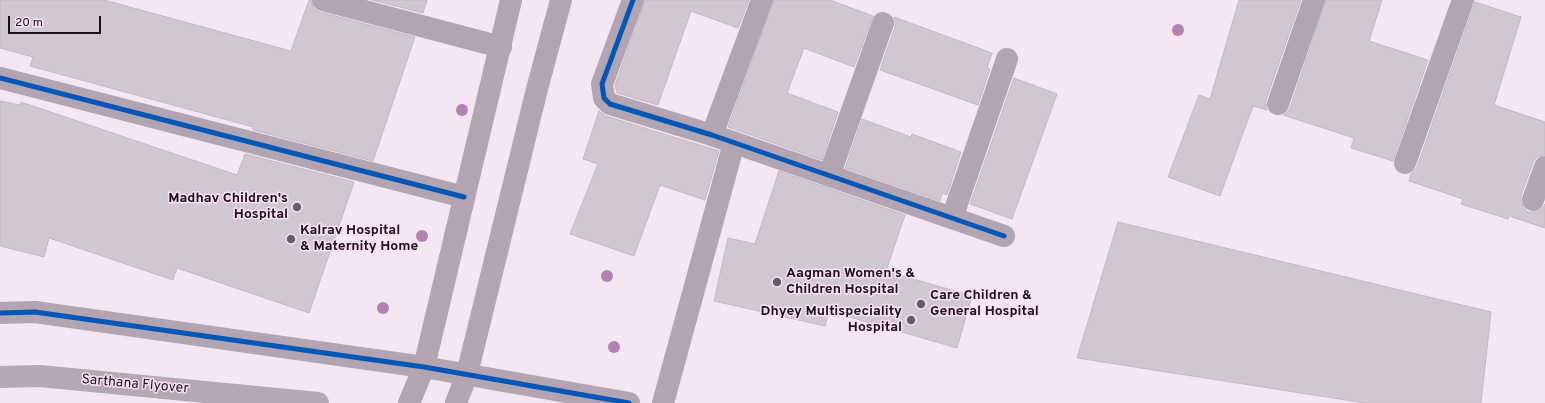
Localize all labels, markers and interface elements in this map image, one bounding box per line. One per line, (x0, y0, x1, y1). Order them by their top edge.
scale bar (10, 8, 103, 34)
text: 20 m (15, 15, 43, 31)
place label: Madhav Children's Hospital (168, 191, 288, 224)
marker: Madhav Children's Hospital (291, 201, 303, 213)
place label: Kalrav Hospital & Maternity Home (300, 223, 418, 256)
marker: Kalrav Hospital & Maternity Home (285, 233, 297, 245)
place label: Aagman Women's & Children Hospital (786, 266, 915, 298)
marker: Aagman Women's & Children Hospital (771, 276, 783, 288)
place label: Care Children & General Hospital (930, 288, 1039, 320)
marker: Care Children & General Hospital (915, 298, 927, 310)
place label: Dhyey Multispeciality Hospital (761, 304, 902, 336)
marker: Dhyey Multispeciality Hospital (905, 314, 917, 326)
street label: Sarthana Flyover (81, 372, 189, 398)

